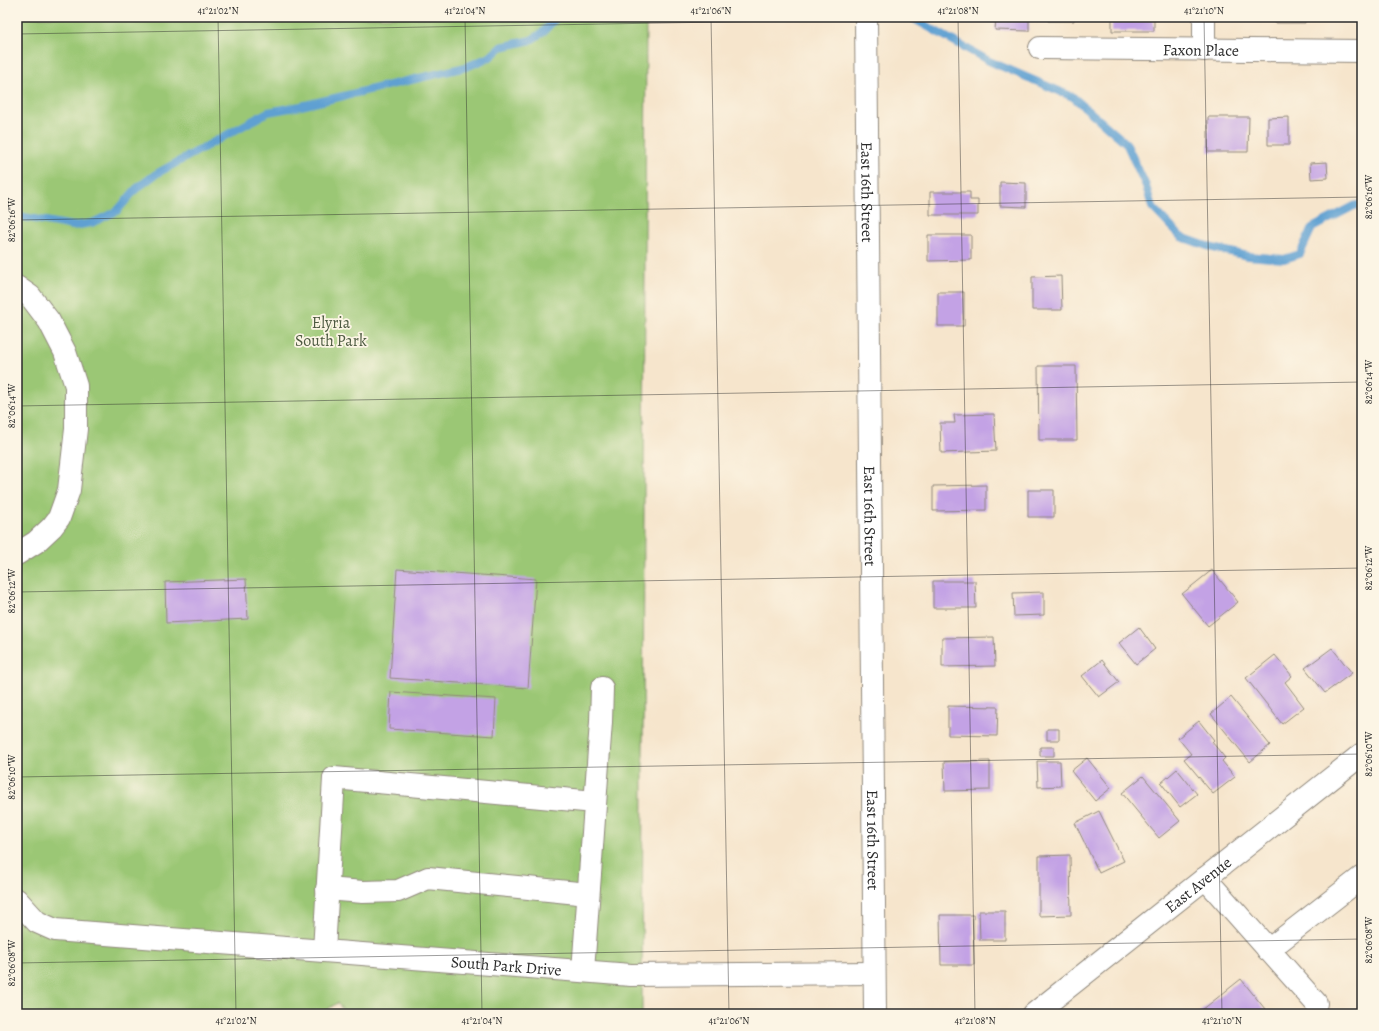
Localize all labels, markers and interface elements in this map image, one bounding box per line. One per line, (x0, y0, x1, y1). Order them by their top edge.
text: 41°21'02"N (197, 4, 239, 17)
text: 41°21'04"N (445, 4, 485, 17)
text: 41°21'06"N (690, 4, 732, 17)
text: 41°21'08"N (937, 4, 979, 17)
text: 41°21'10"N (1184, 4, 1224, 17)
street label: Faxon Place (1163, 39, 1239, 62)
street label: East 16th Street (855, 142, 878, 242)
text: 82°06'16"W (1362, 174, 1375, 219)
text: 82°06'16"W (5, 197, 18, 242)
park label: Elyria South Park (295, 312, 367, 352)
text: 82°06'14"W (1362, 359, 1375, 404)
text: 82°06'14"W (5, 383, 18, 428)
street label: East 16th Street (858, 466, 881, 566)
text: 82°06'12"W (1362, 545, 1375, 590)
text: 82°06'12"W (5, 568, 18, 613)
text: 82°06'10"W (1362, 731, 1375, 777)
text: 82°06'10"W (5, 754, 18, 800)
street label: East 16th Street (861, 790, 884, 890)
street label: East Avenue (1161, 852, 1236, 918)
text: 82°06'08"W (1362, 916, 1375, 963)
text: 82°06'08"W (5, 939, 18, 986)
street label: South Park Drive (450, 951, 562, 982)
text: 41°21'02"N (215, 1014, 257, 1027)
text: 41°21'04"N (462, 1014, 502, 1027)
text: 41°21'06"N (708, 1014, 750, 1027)
text: 41°21'08"N (954, 1014, 996, 1027)
text: 41°21'10"N (1202, 1014, 1242, 1027)

